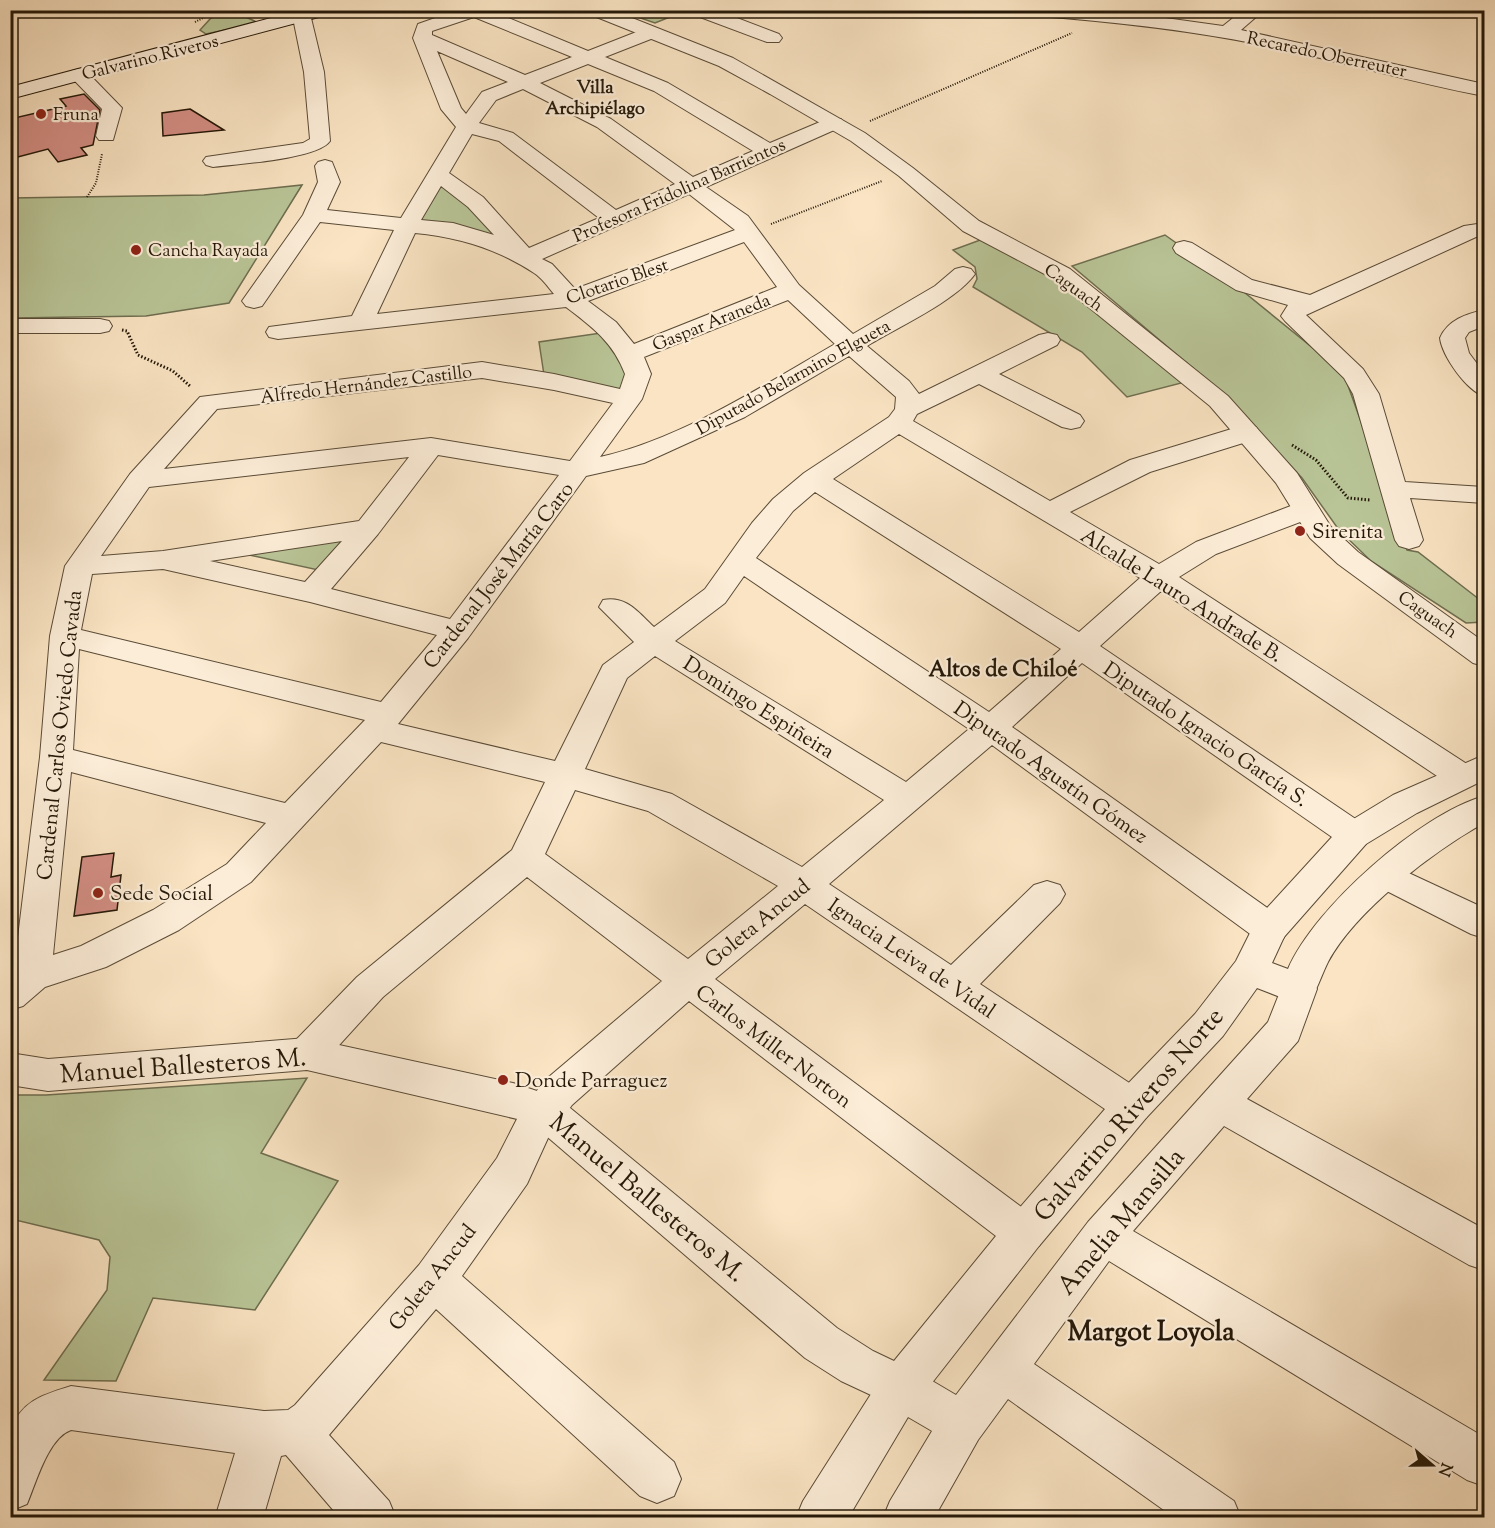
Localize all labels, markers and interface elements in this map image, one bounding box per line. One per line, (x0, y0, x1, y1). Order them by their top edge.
street label: Recaredo Oberreuter (1244, 26, 1409, 86)
street label: Galvarino Riveros (79, 29, 222, 89)
district label: Villa Archipiélago (545, 76, 645, 123)
place label: Fruna (53, 103, 99, 129)
marker: Fruna (34, 107, 48, 121)
street label: Profesora Fridolina Barrientos (569, 133, 790, 251)
place label: Cancha Rayada (148, 239, 268, 265)
marker: Cancha Rayada (129, 243, 143, 257)
street label: Clotario Blest (563, 253, 672, 313)
street label: Caguach (1038, 258, 1108, 319)
street label: Gaspar Araneda (649, 288, 775, 359)
street label: Diputado Belarmino Elgueta (692, 314, 896, 443)
street label: Alfredo Hernández Castillo (259, 360, 474, 412)
street label: Cardenal José María Caro (417, 476, 582, 676)
place label: Sirenita (1312, 518, 1383, 548)
street label: Alcalde Lauro Andrade B. (1074, 522, 1288, 671)
marker: Sirenita (1293, 524, 1307, 538)
street label: Caguach (1391, 585, 1463, 646)
street label: Cardenal Carlos Oviedo Cavada (31, 588, 91, 882)
street label: Domingo Espiñeira (676, 650, 840, 768)
district label: Altos de Chiloé (929, 655, 1077, 687)
street label: Diputado Ignacio García S. (1096, 656, 1314, 816)
street label: Diputado Agustín Gómez (947, 695, 1153, 852)
street label: Goleta Ancud (699, 873, 818, 976)
place label: Sede Social (110, 880, 213, 910)
marker: Sede Social (91, 886, 105, 900)
street label: Ignacia Leiva de Vidal (821, 892, 1001, 1027)
street label: Carlos Miller Norton (688, 979, 857, 1117)
street label: Galvarino Riveros Norte (1026, 1000, 1234, 1231)
street label: Manuel Ballesteros M. (59, 1040, 308, 1095)
place label: Donde Parraguez (515, 1067, 667, 1097)
marker: Donde Parraguez (496, 1073, 510, 1087)
street label: Manuel Ballesteros M. (540, 1105, 753, 1292)
street label: Amelia Mansilla (1049, 1141, 1195, 1304)
street label: Goleta Ancud (382, 1218, 485, 1338)
district label: Margot Loyola (1067, 1314, 1235, 1353)
north arrow (1402, 1435, 1462, 1495)
text: N (1431, 1459, 1457, 1479)

